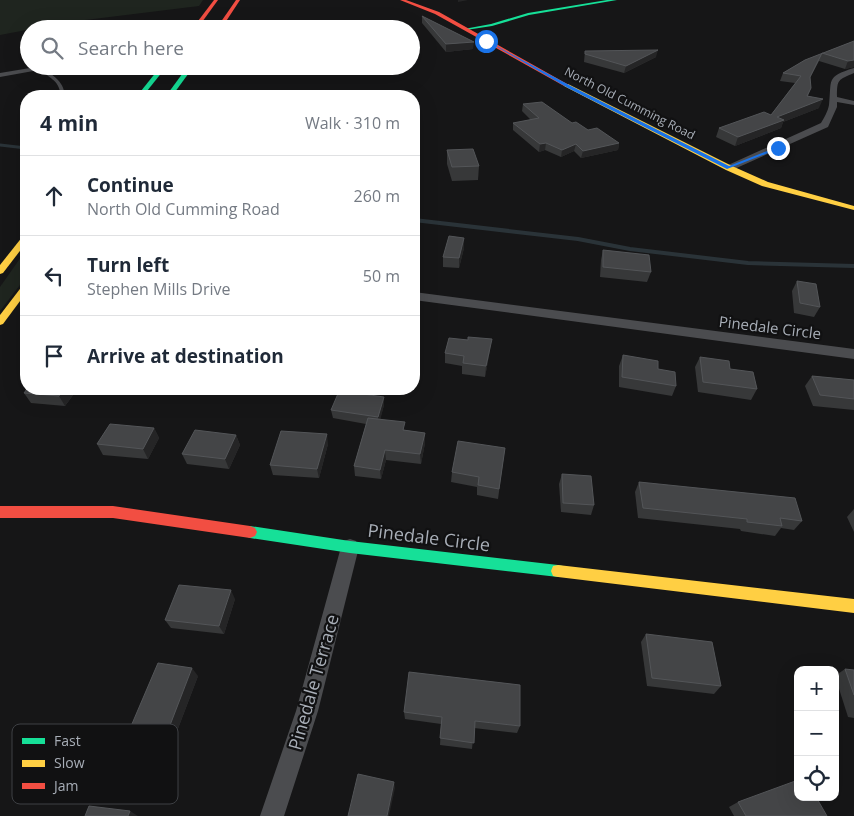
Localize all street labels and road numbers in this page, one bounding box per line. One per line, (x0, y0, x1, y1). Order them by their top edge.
street label: North Old Cumming Road (562, 63, 698, 143)
street label: Pinedale Circle (718, 311, 822, 343)
street label: Pinedale Circle (366, 518, 492, 556)
street label: Pinedale Terrace (282, 611, 344, 753)

